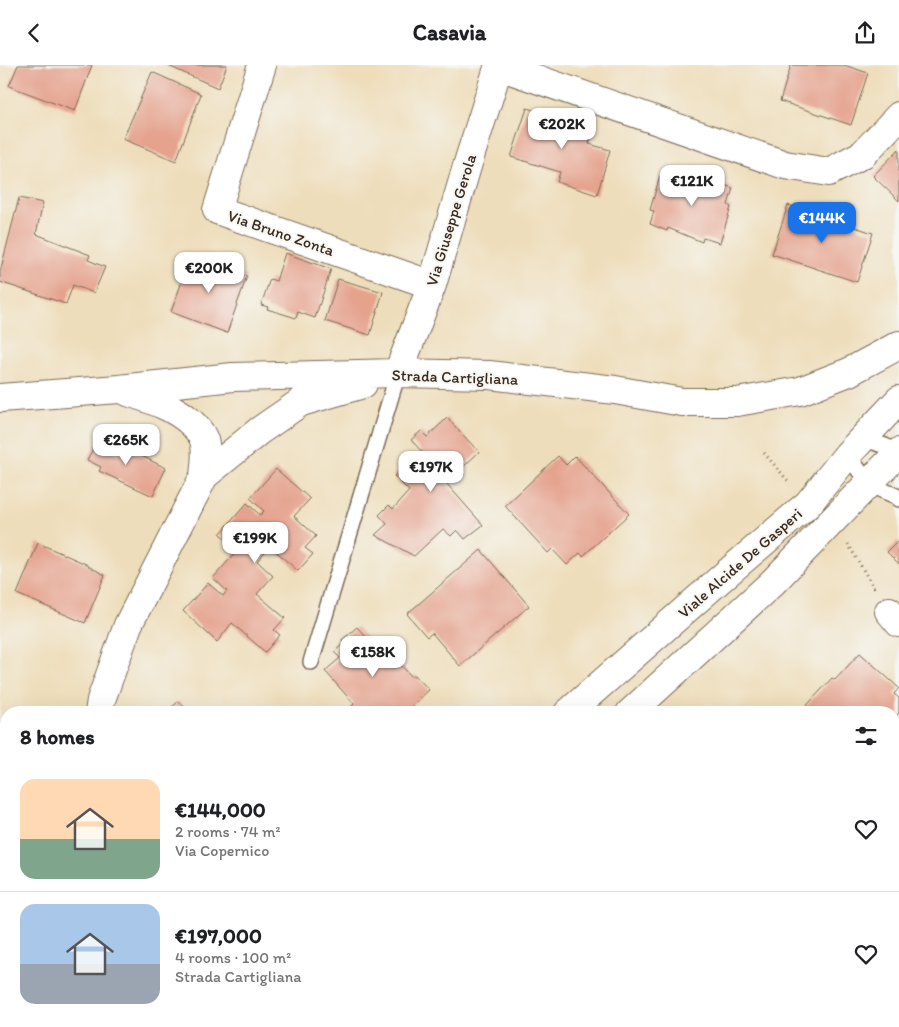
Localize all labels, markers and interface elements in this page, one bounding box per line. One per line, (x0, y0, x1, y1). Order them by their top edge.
icon: back (20, 19, 48, 47)
text: Casavia (413, 19, 486, 46)
icon: share (851, 19, 879, 47)
pin: €202K (527, 107, 597, 150)
text: €202K (539, 114, 585, 133)
street label: Via Giuseppe Gerola (422, 151, 480, 288)
pin: €121K (657, 165, 727, 207)
text: €121K (671, 171, 713, 190)
pin: €144K (787, 201, 857, 244)
street label: Via Bruno Zonta (225, 206, 337, 260)
text: €144K (799, 208, 845, 227)
pin: €200K (174, 251, 244, 294)
text: €200K (185, 258, 233, 277)
street label: Strada Cartigliana (391, 365, 519, 389)
pin: €265K (91, 423, 161, 466)
text: €265K (104, 430, 148, 449)
pin: €197K (396, 451, 466, 493)
text: €197K (409, 457, 453, 476)
street label: Viale Alcide De Gasperi (674, 504, 806, 622)
pin: €199K (220, 521, 290, 564)
text: €199K (233, 528, 277, 547)
pin: €158K (338, 635, 408, 678)
text: €158K (351, 642, 395, 661)
icon: filters (852, 722, 880, 750)
text: 8 homes (20, 724, 95, 749)
text: €144,000 (175, 797, 266, 822)
icon: home (60, 799, 120, 859)
icon: heart (852, 815, 880, 843)
text: 2 rooms · 74 m² (175, 822, 280, 841)
text: Via Copernico (175, 841, 269, 860)
text: €197,000 (175, 923, 262, 948)
icon: home (60, 924, 120, 984)
icon: heart (852, 940, 880, 968)
text: 4 rooms · 100 m² (175, 948, 291, 967)
text: Strada Cartigliana (175, 967, 302, 986)

